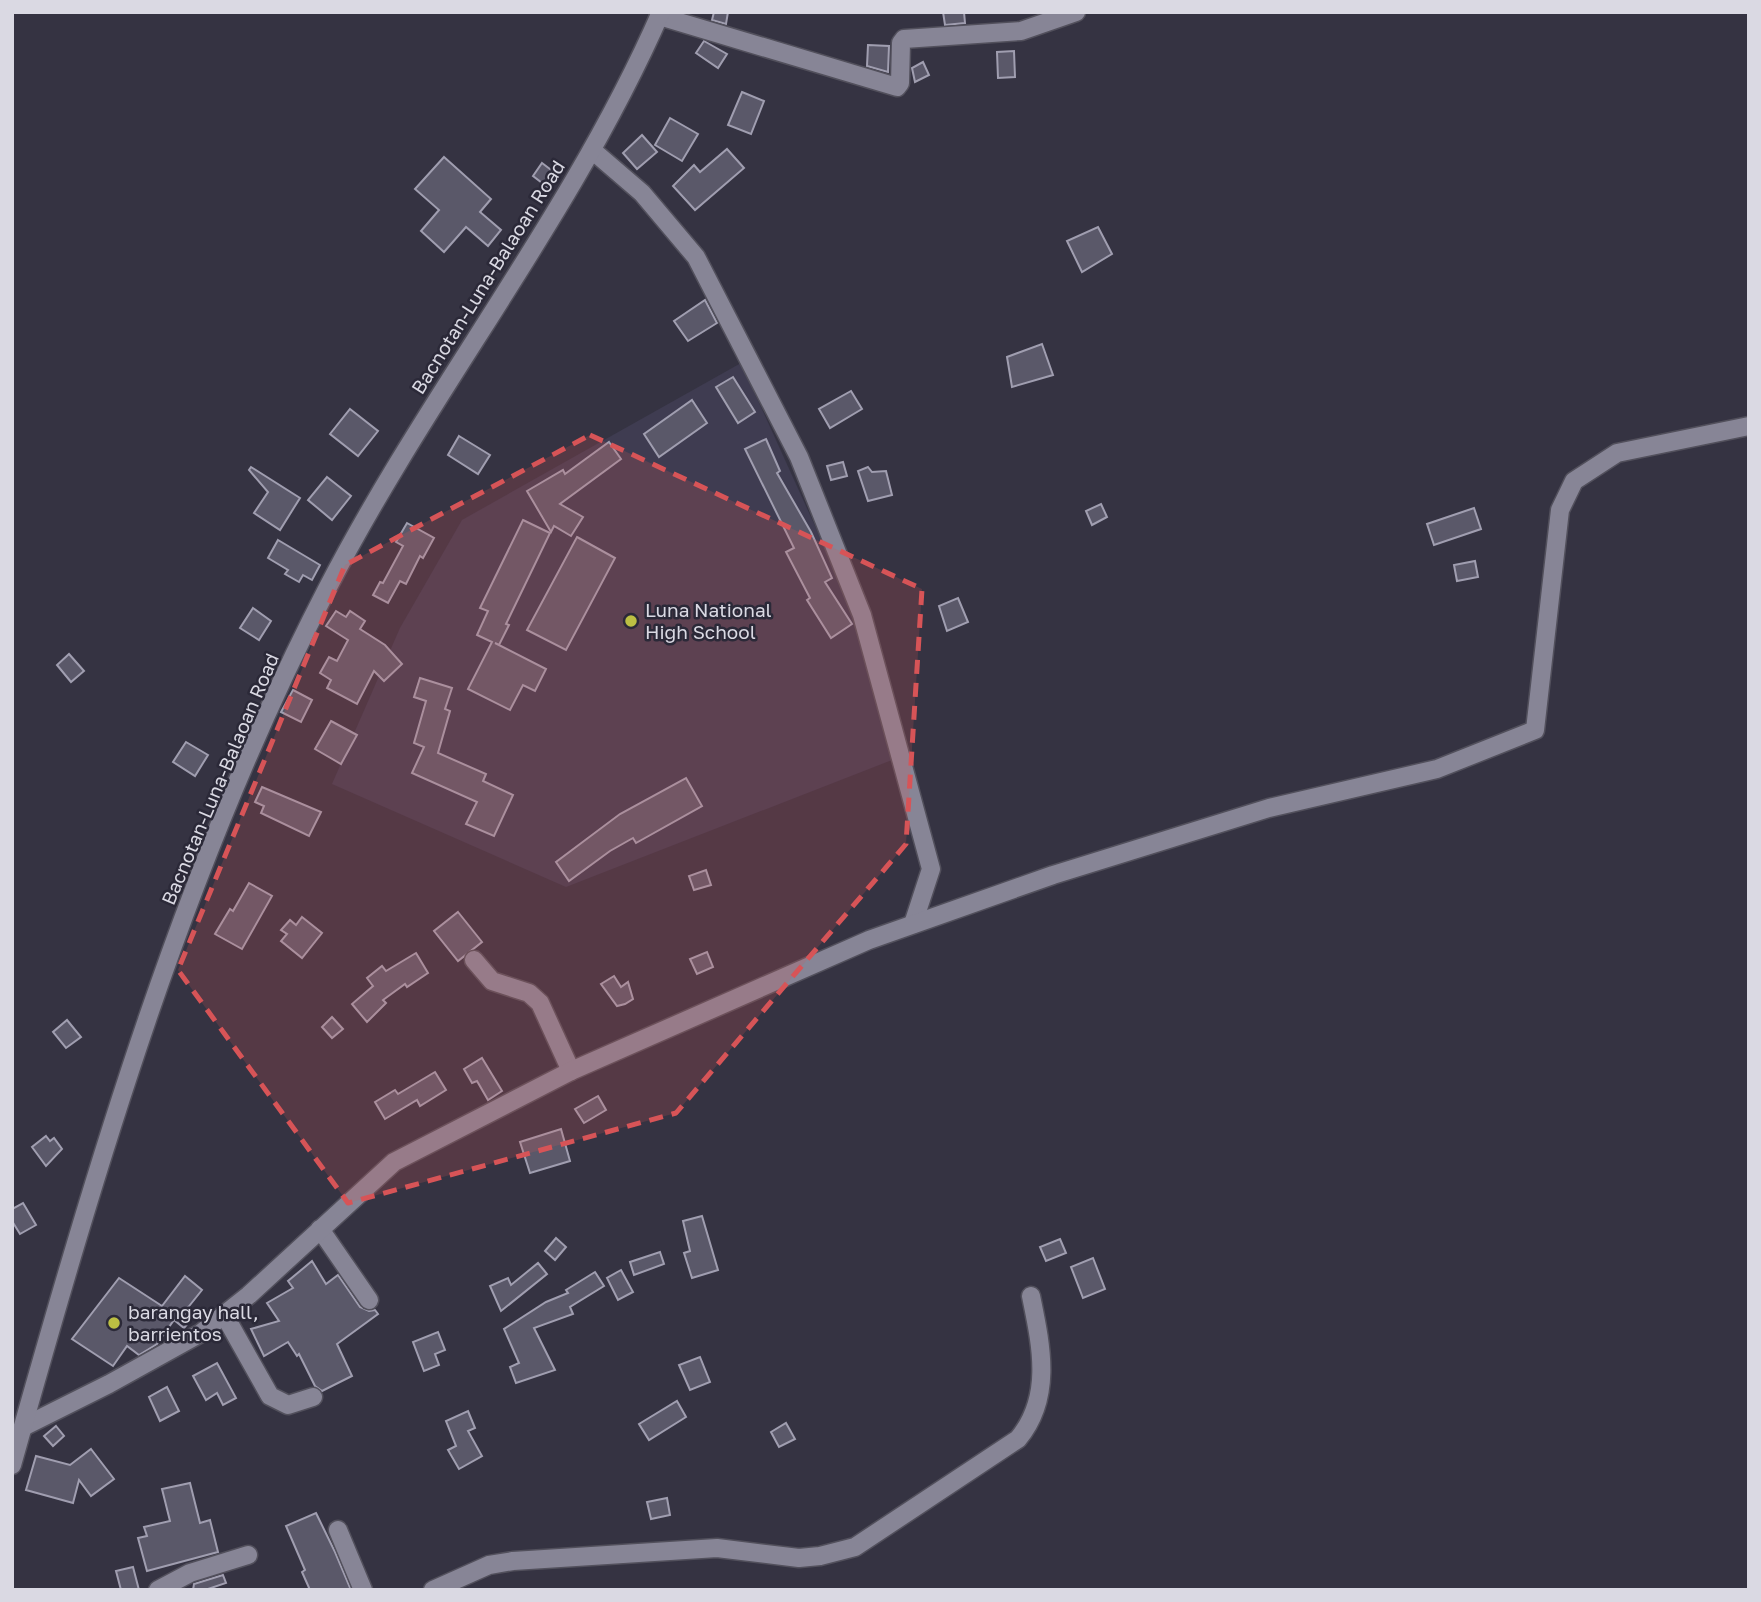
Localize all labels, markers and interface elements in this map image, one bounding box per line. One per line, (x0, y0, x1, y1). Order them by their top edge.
street label: Bacnotan-Luna-Balaoan Road (406, 156, 569, 398)
place label: Luna National High School (645, 598, 772, 643)
marker: Luna National High School (623, 613, 639, 629)
street label: Bacnotan-Luna-Balaoan Road (156, 650, 283, 908)
place label: barangay hall, barrientos (128, 1300, 259, 1345)
marker: barangay hall, barrientos (106, 1315, 122, 1331)

